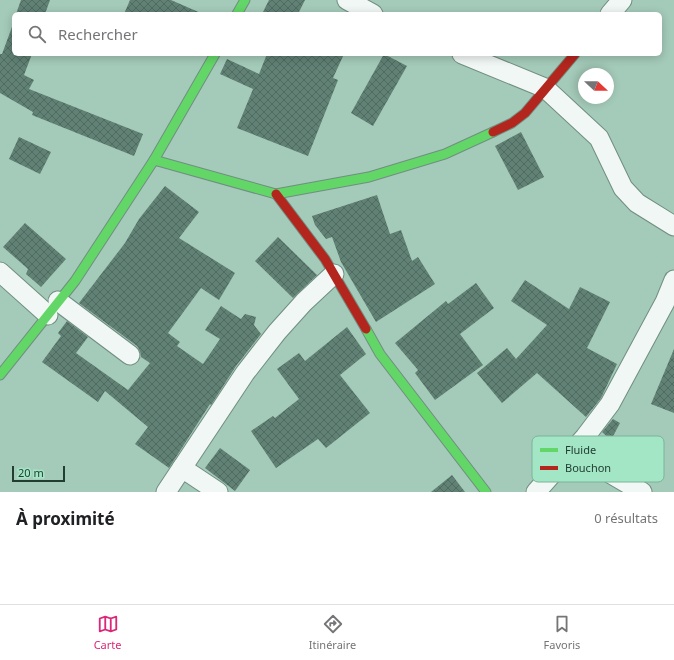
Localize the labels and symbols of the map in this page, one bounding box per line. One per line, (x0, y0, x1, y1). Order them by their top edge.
north arrow (578, 68, 614, 104)
legend (532, 436, 664, 482)
text: Fluide (565, 442, 596, 457)
text: Bouchon (565, 460, 611, 475)
scale bar (12, 464, 65, 483)

